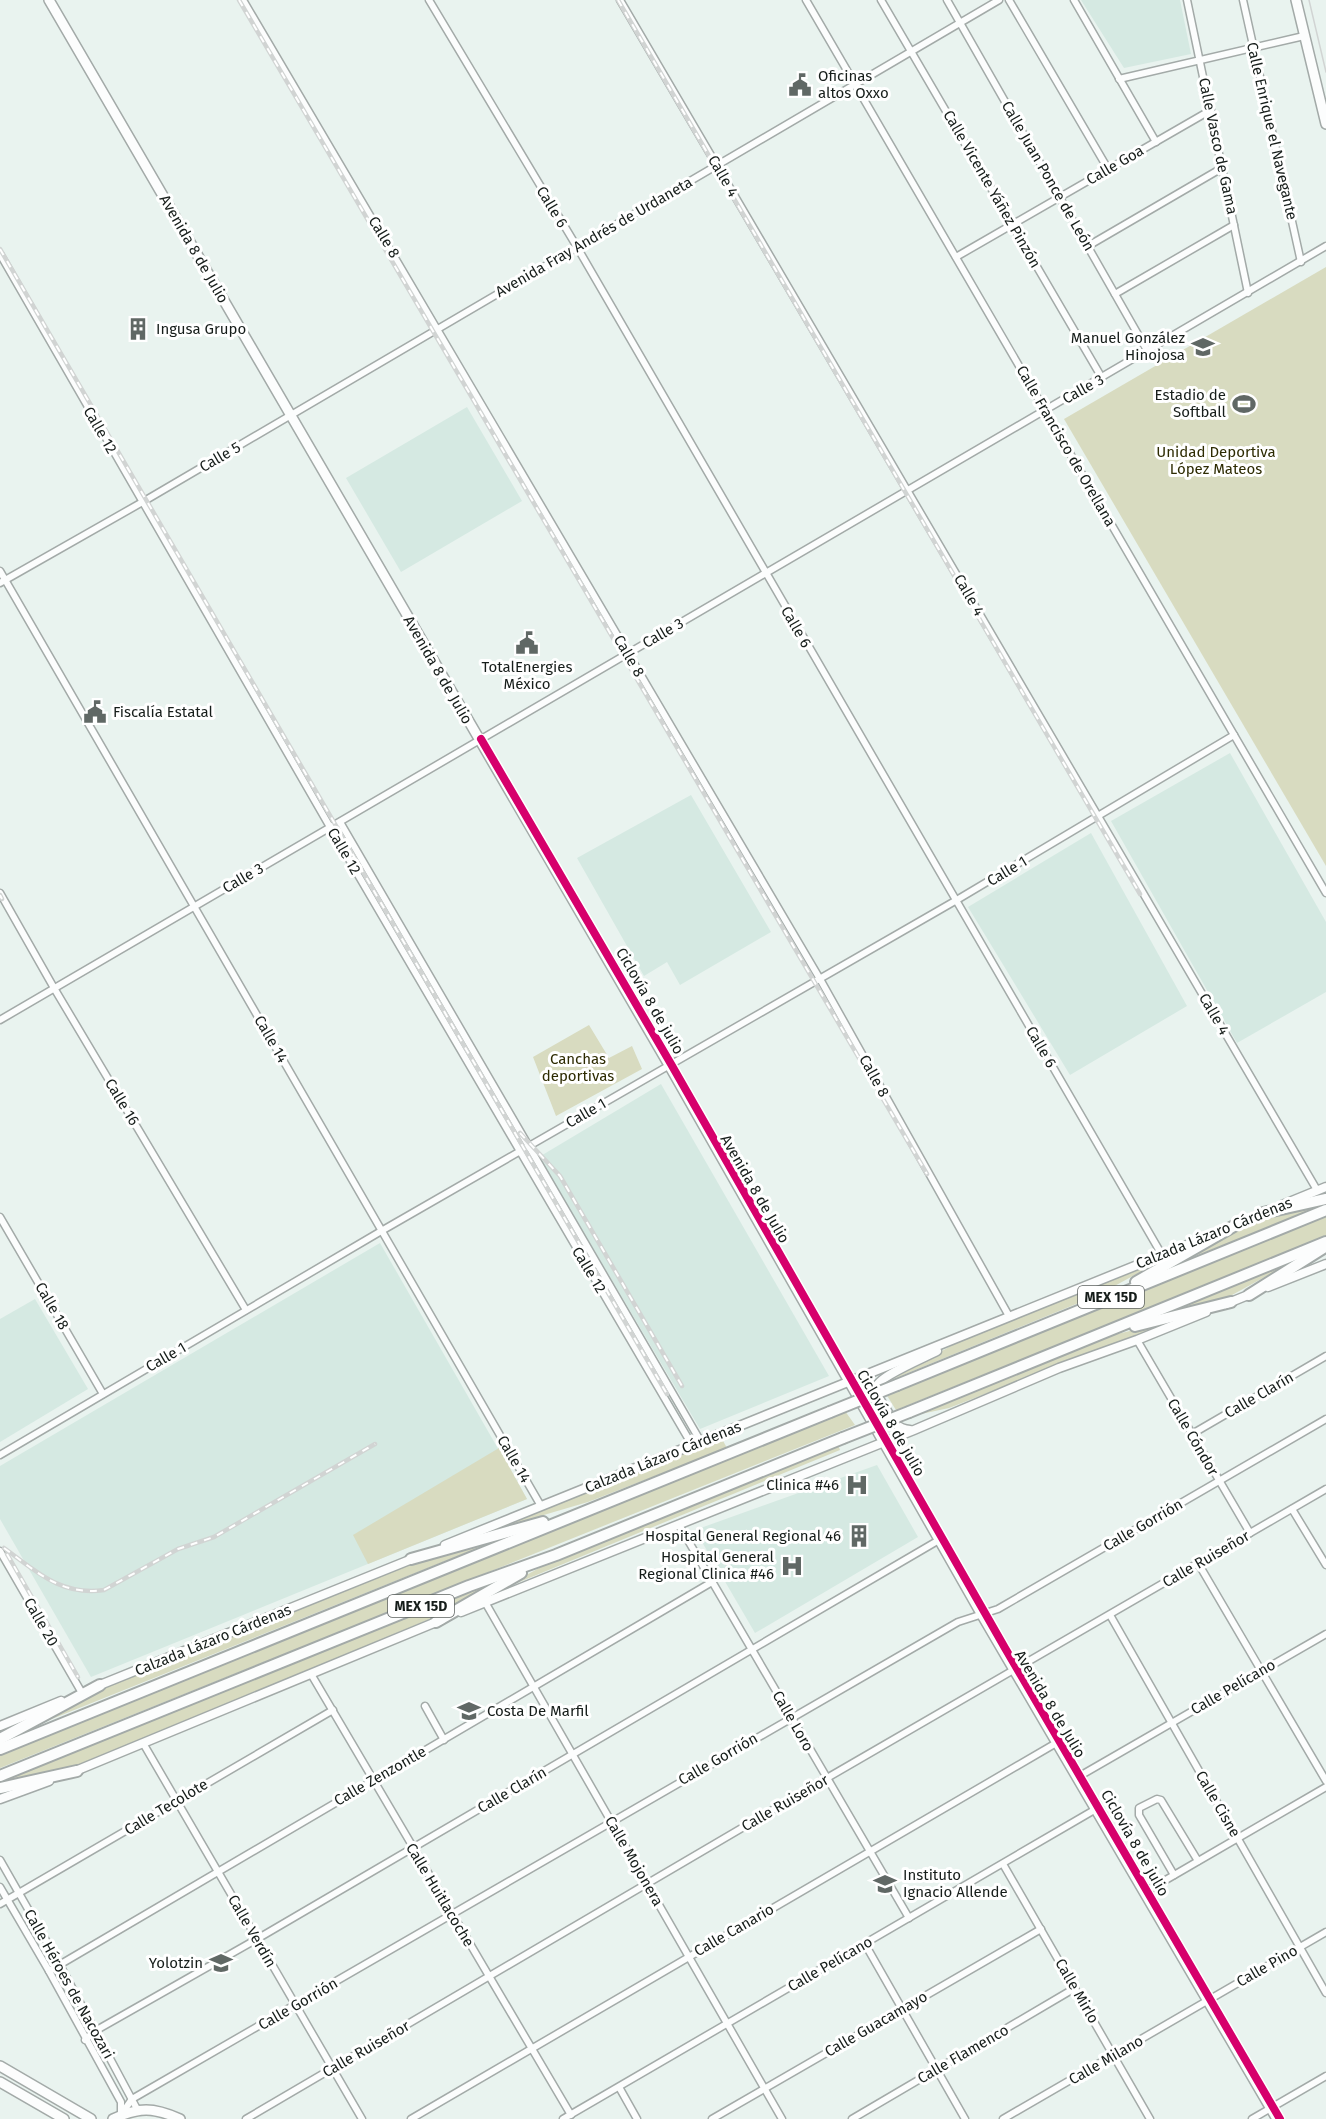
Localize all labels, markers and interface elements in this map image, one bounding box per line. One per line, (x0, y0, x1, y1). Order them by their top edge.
street label: Calle Enrique el Navegante (1243, 40, 1301, 222)
place label: Oficinas altos Oxxo (818, 67, 889, 102)
public building icon: Oficinas altos Oxxo (787, 72, 813, 98)
street label: Calle Vasco de Gama (1195, 76, 1241, 216)
street label: Calle Juan Ponce de León (998, 98, 1098, 254)
street label: Calle Vicente Yáñez Pinzón (939, 107, 1045, 271)
street label: Calle Goa (1083, 141, 1147, 189)
street label: Calle 4 (704, 152, 742, 200)
street label: Avenida Fray Andrés de Urdaneta (492, 173, 696, 301)
street label: Calle 6 (533, 183, 571, 231)
street label: Avenida 8 de Julio (156, 192, 232, 306)
street label: Calle 8 (365, 213, 403, 261)
building icon: Ingusa Grupo (125, 316, 151, 342)
place label: Ingusa Grupo (156, 320, 246, 338)
place label: Manuel González Hinojosa (1071, 329, 1185, 364)
school or university icon: Manuel González Hinojosa (1190, 334, 1216, 360)
street label: Calle Francisco de Orellana (1012, 362, 1120, 530)
street label: Calle 3 (1059, 370, 1107, 408)
place label: Estadio de Softball (1154, 386, 1227, 421)
sports icon: Estadio de Softball (1231, 391, 1257, 417)
street label: Calle 12 (79, 403, 121, 457)
street label: Calle 5 (196, 438, 244, 476)
park label: Unidad Deportiva López Mateos (1156, 443, 1276, 478)
street label: Calle 4 (950, 571, 988, 619)
street label: Calle 6 (777, 603, 815, 651)
street label: Avenida 8 de Julio (400, 613, 476, 727)
street label: Calle 3 (639, 614, 687, 652)
public building icon: TotalEnergies México (514, 630, 540, 656)
street label: Calle 8 (610, 632, 648, 680)
place label: TotalEnergies México (481, 658, 573, 693)
public building icon: Fiscalía Estatal (82, 699, 108, 725)
place label: Fiscalía Estatal (113, 703, 214, 721)
street label: Calle 12 (323, 824, 365, 878)
street label: Calle 1 (984, 852, 1030, 890)
street label: Calle 3 (219, 859, 267, 897)
street label: Ciclovía 8 de julio (612, 944, 688, 1058)
street label: Calle 4 (1195, 990, 1233, 1038)
street label: Calle 14 (250, 1012, 292, 1066)
street label: Calle 6 (1022, 1023, 1060, 1071)
park label: Canchas deportivas (542, 1050, 614, 1085)
street label: Calle 8 (855, 1052, 893, 1100)
street label: Calle 16 (101, 1075, 143, 1129)
street label: Calle 1 (563, 1094, 609, 1132)
street label: Avenida 8 de Julio (717, 1132, 793, 1246)
street label: Calzada Lázaro Cárdenas (1133, 1193, 1295, 1273)
street label: Calle 12 (568, 1243, 610, 1297)
street label: Calle 18 (31, 1279, 73, 1333)
road number: MEX 15D (1078, 1286, 1144, 1308)
street label: Calle 1 (143, 1338, 189, 1376)
street label: Ciclovía 8 de julio (853, 1366, 929, 1480)
street label: Calle Clarín (1221, 1368, 1297, 1422)
street label: Calle Cóndor (1164, 1395, 1222, 1479)
street label: Calzada Lázaro Cárdenas (582, 1417, 744, 1497)
street label: Calle 14 (493, 1432, 535, 1486)
hospital icon: Clinica #46 (844, 1472, 870, 1498)
place label: Clinica #46 (766, 1476, 839, 1494)
street label: Calle Gorrión (1100, 1495, 1186, 1555)
building icon: Hospital General Regional 46 (846, 1523, 872, 1549)
place label: Hospital General Regional 46 (645, 1527, 841, 1545)
street label: Calle Ruiseñor (1159, 1527, 1253, 1591)
place label: Hospital General Regional Clinica #46 (638, 1548, 775, 1583)
hospital icon: Hospital General Regional Clinica #46 (779, 1553, 805, 1579)
street label: Calle 20 (20, 1595, 62, 1649)
road number: MEX 15D (388, 1595, 454, 1617)
street label: Calzada Lázaro Cárdenas (132, 1600, 294, 1680)
street label: Avenida 8 de Julio (1011, 1647, 1089, 1761)
street label: Calle Pelícano (1187, 1655, 1279, 1719)
street label: Calle Loro (768, 1687, 818, 1755)
school or university icon: Costa De Marfil (456, 1698, 482, 1724)
place label: Costa De Marfil (487, 1702, 589, 1720)
street label: Calle Gorrión (675, 1729, 761, 1789)
street label: Calle Zenzontle (331, 1742, 429, 1810)
street label: Calle Clarín (474, 1763, 550, 1817)
street label: Calle Cisne (1192, 1768, 1244, 1840)
street label: Calle Ruiseñor (738, 1771, 832, 1835)
street label: Calle Tecolote (121, 1775, 211, 1839)
street label: Ciclovía 8 de julio (1097, 1786, 1173, 1900)
street label: Calle Mojonera (601, 1813, 667, 1909)
street label: Calle Huitlacoche (402, 1840, 478, 1950)
place label: Instituto Ignacio Allende (903, 1866, 1008, 1901)
school or university icon: Instituto Ignacio Allende (872, 1871, 898, 1897)
street label: Calle Verdín (224, 1892, 280, 1970)
street label: Calle Canario (691, 1900, 777, 1960)
street label: Calle Héroes de Nacozari (20, 1906, 118, 2062)
street label: Calle Pelícano (784, 1932, 876, 1996)
street label: Calle Pino (1233, 1941, 1301, 1991)
school or university icon: Yolotzin (208, 1950, 234, 1976)
place label: Yolotzin (149, 1954, 203, 1972)
street label: Calle Mirlo (1051, 1955, 1103, 2027)
street label: Calle Gorrión (255, 1974, 341, 2034)
street label: Calle Guacamayo (821, 1987, 931, 2061)
street label: Calle Ruiseñor (319, 2017, 413, 2081)
street label: Calle Flamenco (914, 2021, 1012, 2087)
street label: Calle Milano (1066, 2031, 1146, 2089)

